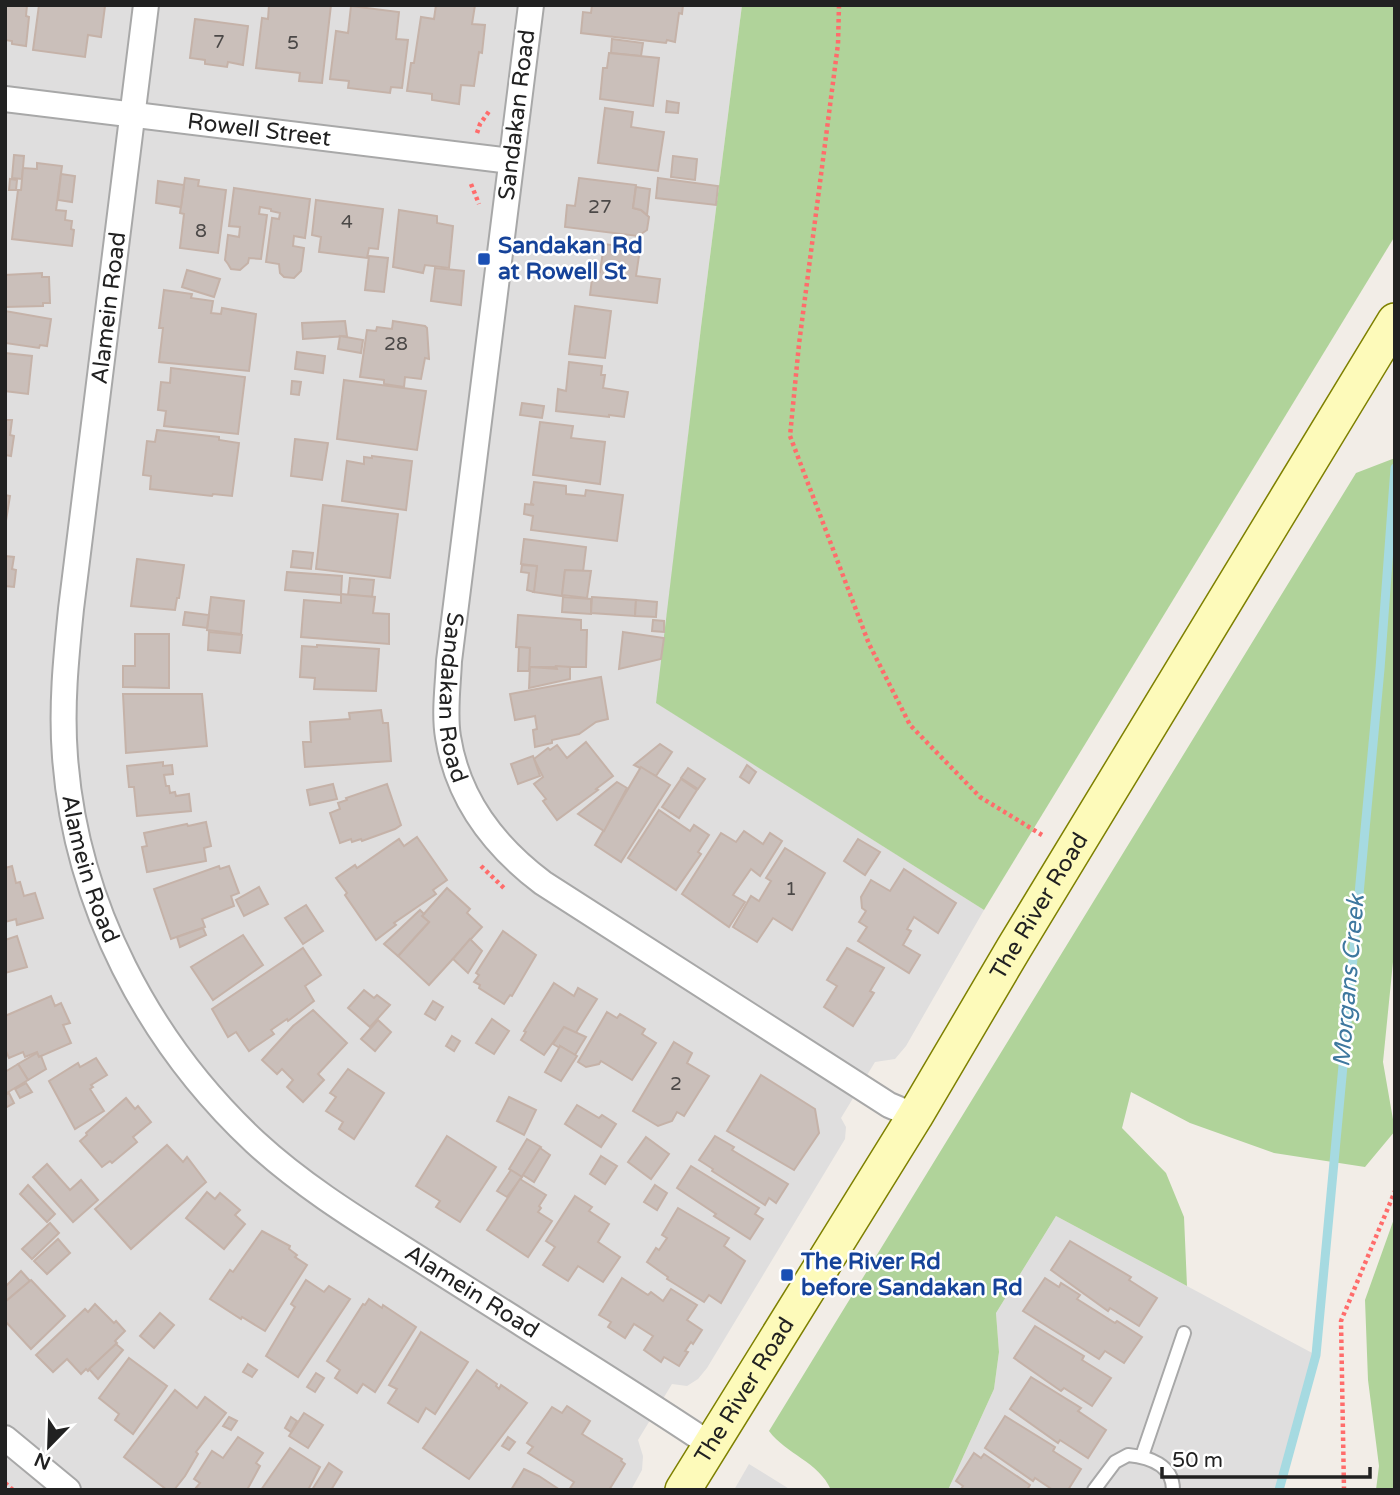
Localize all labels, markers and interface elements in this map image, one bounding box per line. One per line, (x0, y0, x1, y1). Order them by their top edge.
street label: Sandakan Road (493, 28, 541, 202)
house number: 7 (213, 31, 225, 53)
house number: 5 (287, 32, 299, 54)
street label: Rowell Street (186, 107, 333, 153)
house number: 27 (588, 196, 612, 218)
house number: 4 (341, 211, 353, 233)
house number: 8 (195, 220, 207, 242)
street label: Alamein Road (86, 230, 132, 386)
place label: Sandakan Rd at Rowell St (498, 232, 643, 286)
marker: Sandakan Rd at Rowell St (476, 251, 492, 267)
house number: 28 (384, 333, 408, 355)
street label: Sandakan Road (432, 611, 473, 787)
street label: Alamein Road (55, 793, 125, 947)
street label: The River Road (984, 828, 1095, 985)
house number: 1 (785, 878, 797, 900)
water label: Morgans Creek (1327, 892, 1371, 1068)
house number: 2 (670, 1073, 682, 1095)
street label: Alamein Road (399, 1239, 544, 1345)
place label: The River Rd before Sandakan Rd (800, 1248, 1023, 1302)
marker: The River Rd before Sandakan Rd (779, 1267, 795, 1283)
street label: The River Road (689, 1312, 801, 1469)
north arrow (14, 1411, 84, 1481)
scale bar (1162, 1436, 1370, 1480)
text: N (31, 1448, 54, 1474)
text: 50 m (1172, 1448, 1223, 1473)

